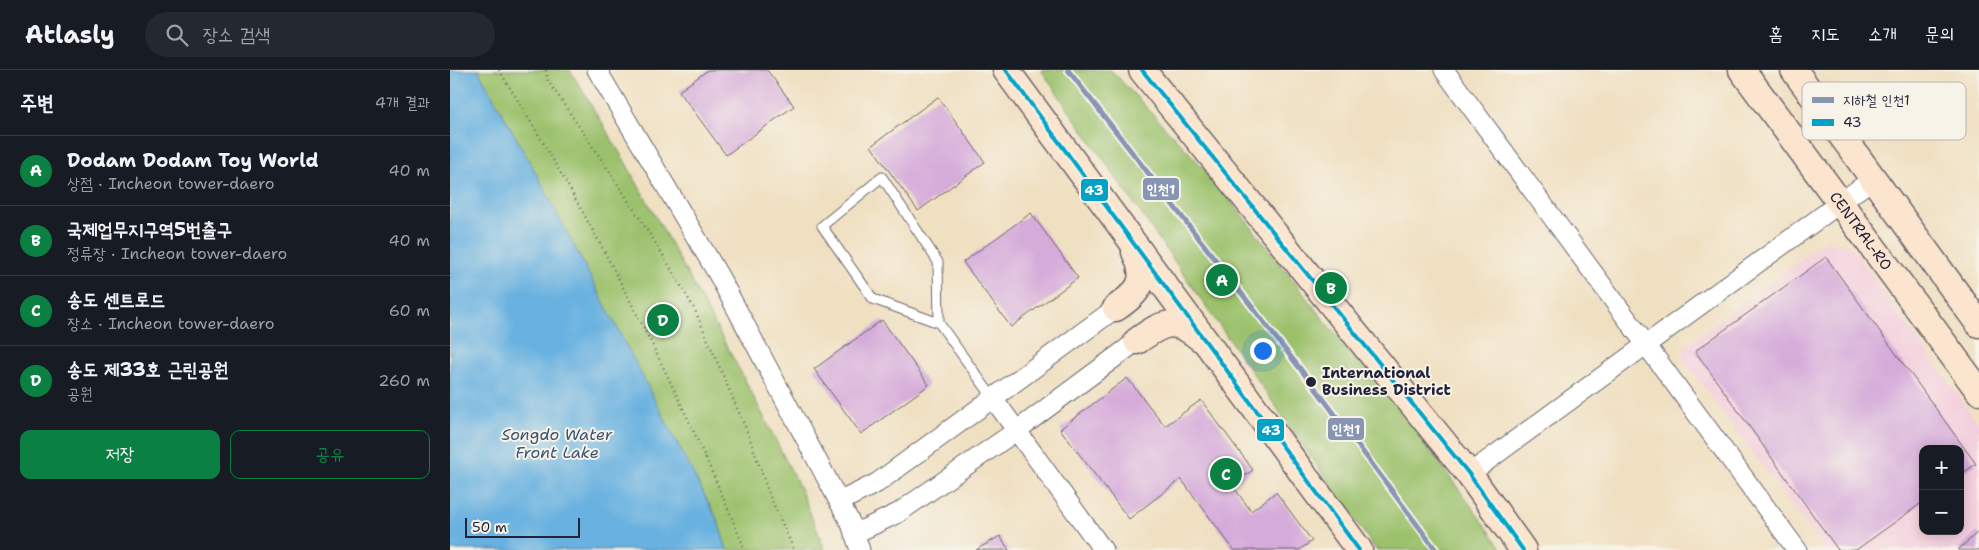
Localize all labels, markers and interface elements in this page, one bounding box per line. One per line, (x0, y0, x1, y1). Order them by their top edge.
search box (145, 12, 495, 57)
text: Atlasly (25, 19, 115, 51)
icon: search (163, 21, 191, 49)
text: 장소 검색 (203, 22, 270, 47)
text: 홈 (1769, 22, 1783, 46)
text: 지도 (1811, 22, 1840, 46)
text: 소개 (1868, 22, 1897, 46)
text: 문의 (1925, 22, 1954, 46)
legend (1802, 82, 1966, 140)
text: 주변 (20, 89, 54, 117)
text: 지하철 인천1 (1843, 91, 1910, 109)
text: 4개 결과 (375, 92, 430, 113)
text: 43 (1843, 113, 1862, 131)
text: Dodam Dodam Toy World (67, 148, 319, 173)
text: A (30, 160, 42, 181)
text: 40 m (388, 160, 430, 181)
text: 상점 · Incheon tower-daero (67, 173, 274, 194)
line badge: 인천1 (1142, 177, 1180, 201)
line badge: 43 (1080, 178, 1109, 202)
text: 인천1 (1147, 180, 1175, 198)
text: 43 (1085, 181, 1104, 199)
street label: CENTRAL-RO (1825, 187, 1897, 274)
text: 국제업무지구역5번출구 (67, 217, 232, 242)
text: B (31, 230, 41, 251)
text: 40 m (388, 230, 430, 251)
text: 정류장 · Incheon tower-daero (67, 243, 287, 264)
pin: A (1206, 261, 1238, 299)
pin: B (1315, 269, 1347, 307)
text: 송도 센트로드 (67, 287, 165, 312)
text: C (31, 300, 41, 321)
text: 60 m (389, 300, 430, 321)
pin: D (647, 301, 679, 339)
text: 장소 · Incheon tower-daero (67, 313, 274, 334)
your location (1250, 338, 1276, 364)
text: 송도 제33호 근린공원 (67, 357, 229, 382)
place label: International Business District (1322, 363, 1451, 400)
text: D (30, 370, 42, 391)
text: 260 m (378, 370, 430, 391)
marker: International Business District (1304, 375, 1318, 389)
text: 공원 (67, 383, 93, 404)
line badge: 인천1 (1327, 417, 1365, 441)
line badge: 43 (1256, 418, 1285, 442)
text: 인천1 (1332, 420, 1360, 438)
text: 43 (1262, 421, 1281, 439)
water label: Songdo Water Front Lake (502, 424, 613, 463)
button: 저장 (20, 430, 220, 479)
button: 공유 (230, 430, 430, 479)
map controls (1919, 445, 1964, 535)
button: + (1919, 445, 1964, 490)
pin: C (1210, 455, 1242, 493)
button: − (1919, 490, 1964, 535)
scale bar (465, 515, 580, 538)
text: 50 m (472, 518, 507, 536)

